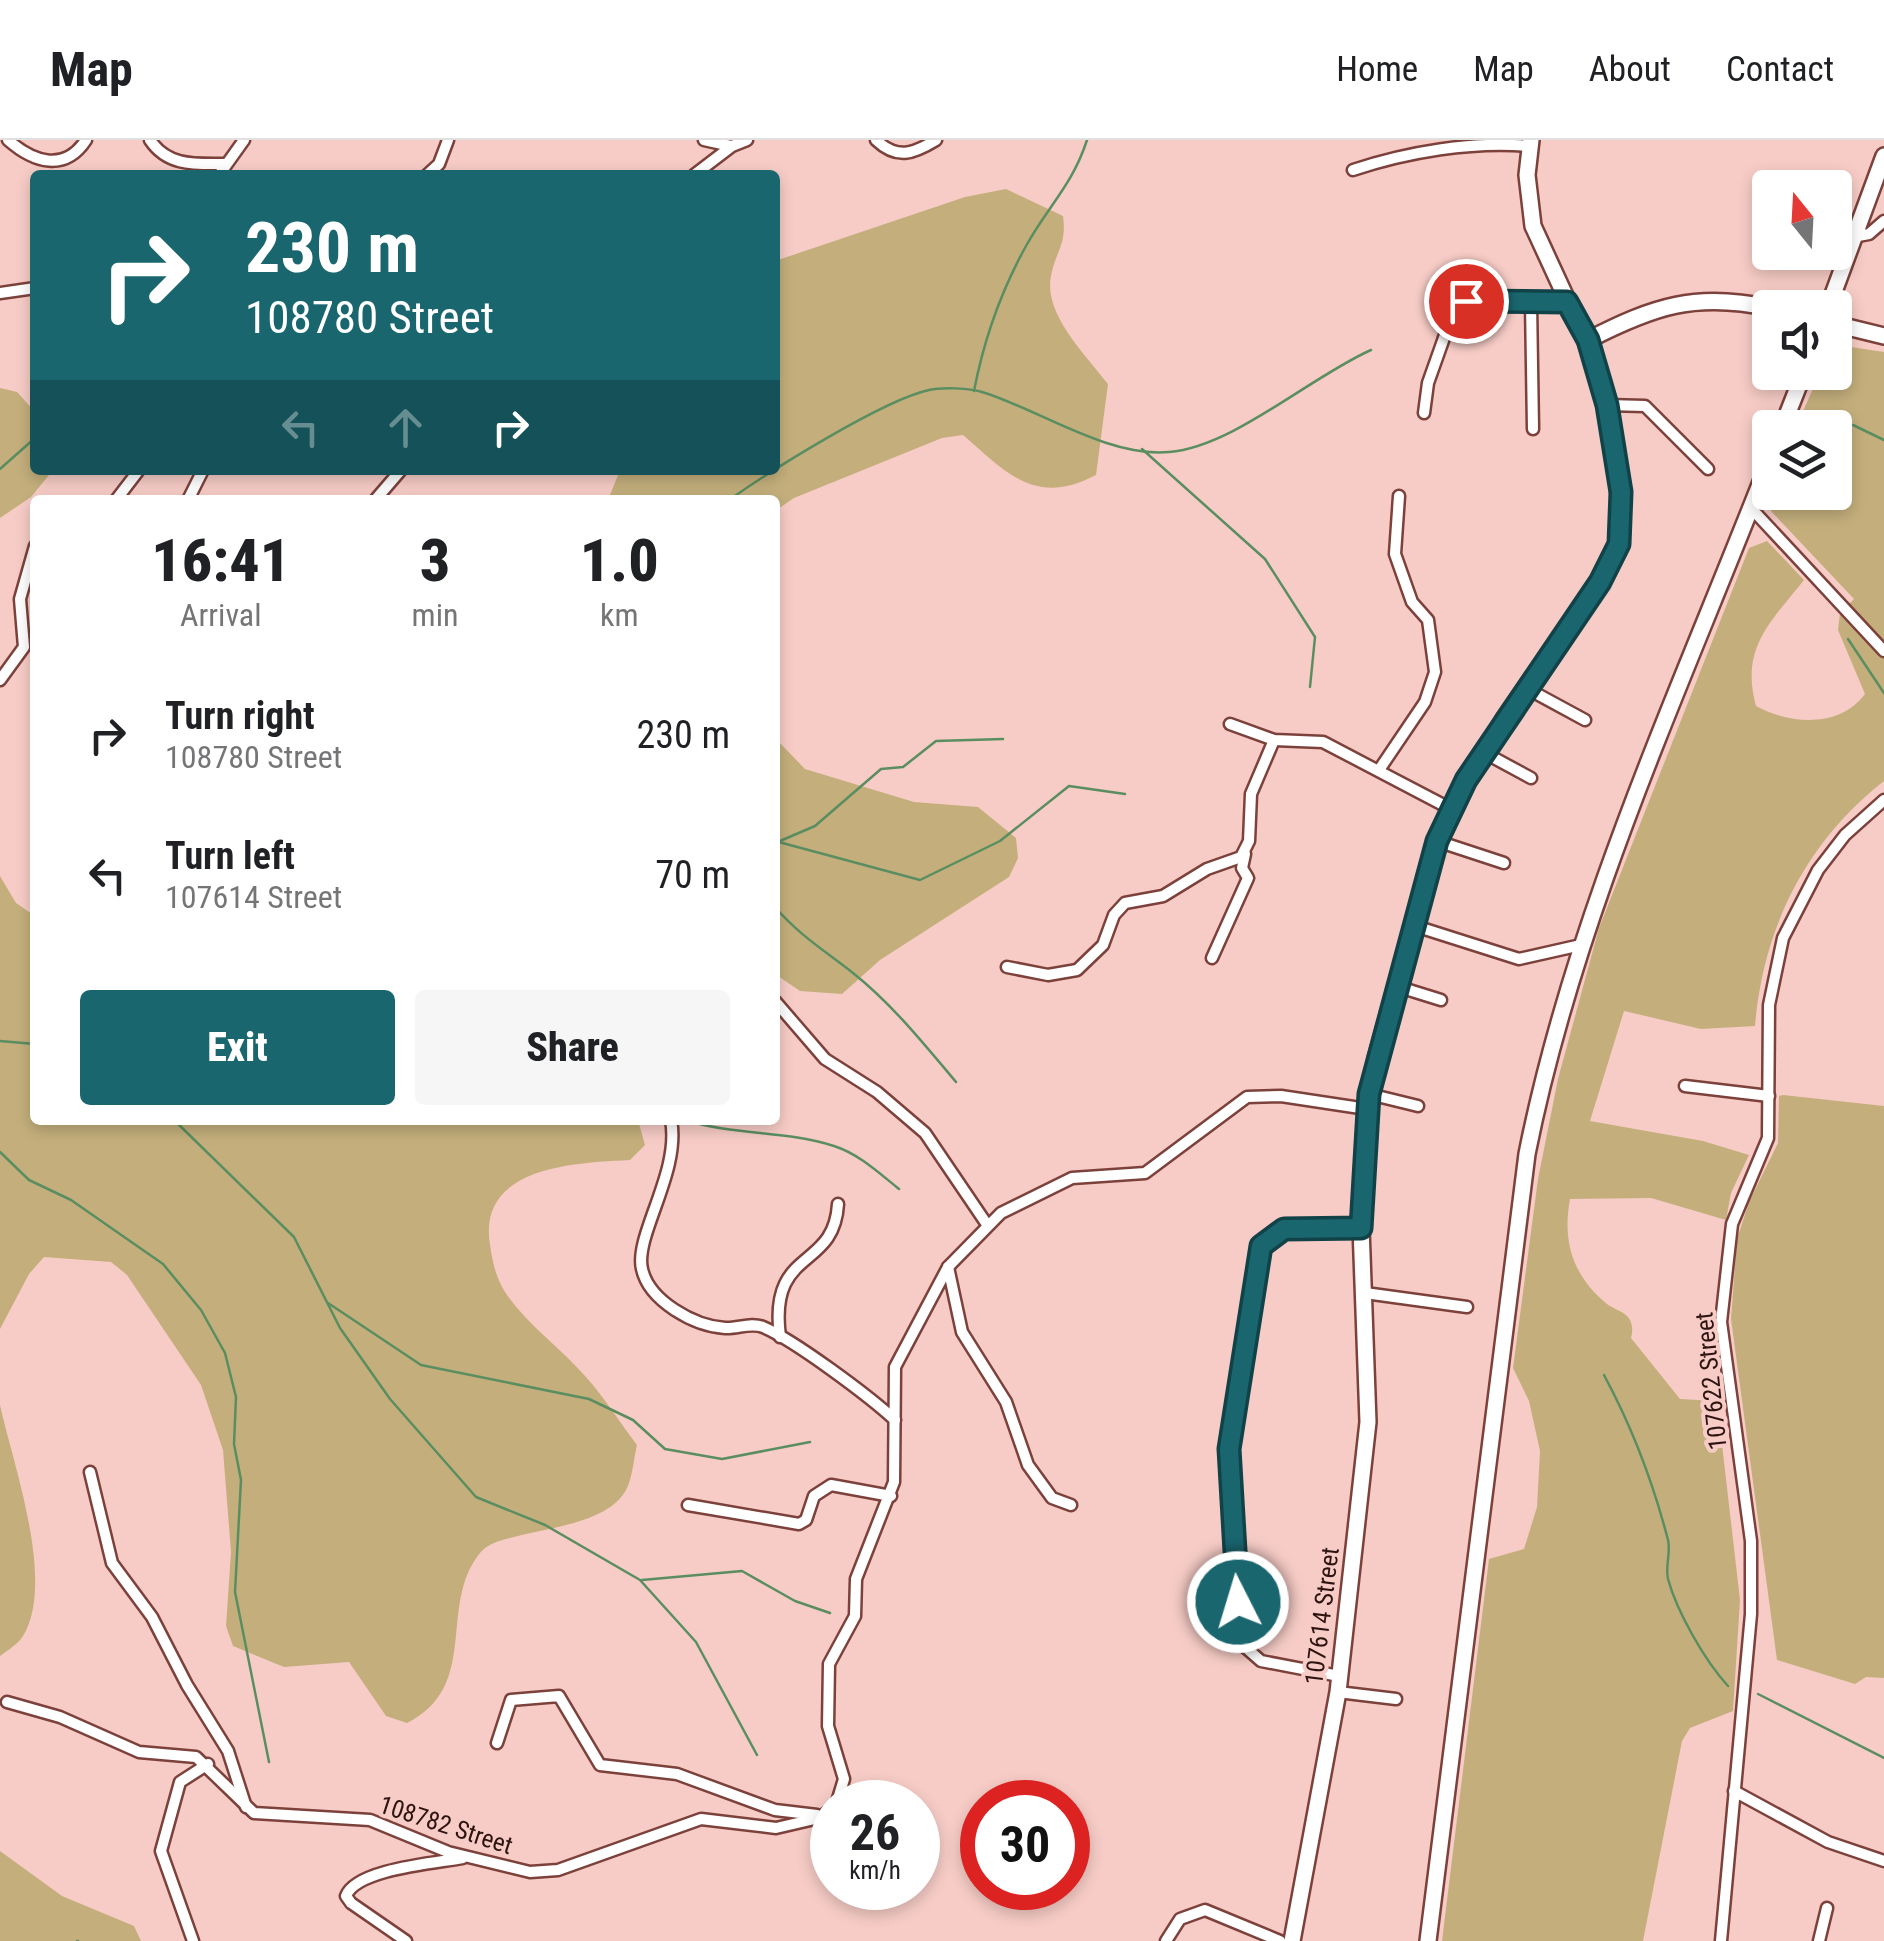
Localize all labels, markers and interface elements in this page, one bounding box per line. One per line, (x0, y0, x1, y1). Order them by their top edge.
text: Map (50, 41, 133, 98)
text: Home (1336, 49, 1418, 90)
text: Map (1473, 49, 1534, 90)
text: About (1589, 49, 1671, 90)
text: Contact (1726, 49, 1834, 90)
north arrow (1752, 170, 1852, 270)
map controls (1752, 170, 1852, 510)
text: 230 m (245, 207, 419, 289)
icon: right (80, 210, 210, 340)
pin (1424, 259, 1509, 344)
icon: arrive (1439, 274, 1494, 329)
button: sound (1752, 290, 1852, 390)
text: 108780 Street (245, 291, 494, 344)
icon: left (273, 400, 328, 455)
icon: ahead (378, 400, 433, 455)
icon: right (483, 400, 538, 455)
button: layers (1752, 410, 1852, 510)
text: 16:41 (151, 525, 290, 596)
text: 3 (420, 525, 450, 596)
text: 1.0 (580, 525, 659, 596)
text: Arrival (180, 596, 262, 634)
text: min (412, 596, 459, 634)
text: km (600, 596, 639, 634)
text: Turn right (165, 694, 315, 738)
icon: right (80, 708, 135, 763)
text: 230 m (636, 713, 730, 757)
text: 108780 Street (165, 738, 342, 776)
text: Turn left (165, 834, 295, 878)
icon: left (80, 848, 135, 903)
text: 70 m (655, 853, 730, 897)
text: 107614 Street (165, 878, 342, 916)
button: Exit (80, 990, 395, 1105)
button: Share (415, 990, 730, 1105)
street label: 107622 Street (1689, 1311, 1733, 1451)
street label: 107614 Street (1299, 1546, 1345, 1686)
position arrow (1186, 1550, 1290, 1654)
speed limit sign: 30 (960, 1780, 1090, 1910)
street label: 108782 Street (376, 1790, 516, 1860)
text: 26 (850, 1804, 900, 1862)
text: km/h (849, 1856, 901, 1885)

